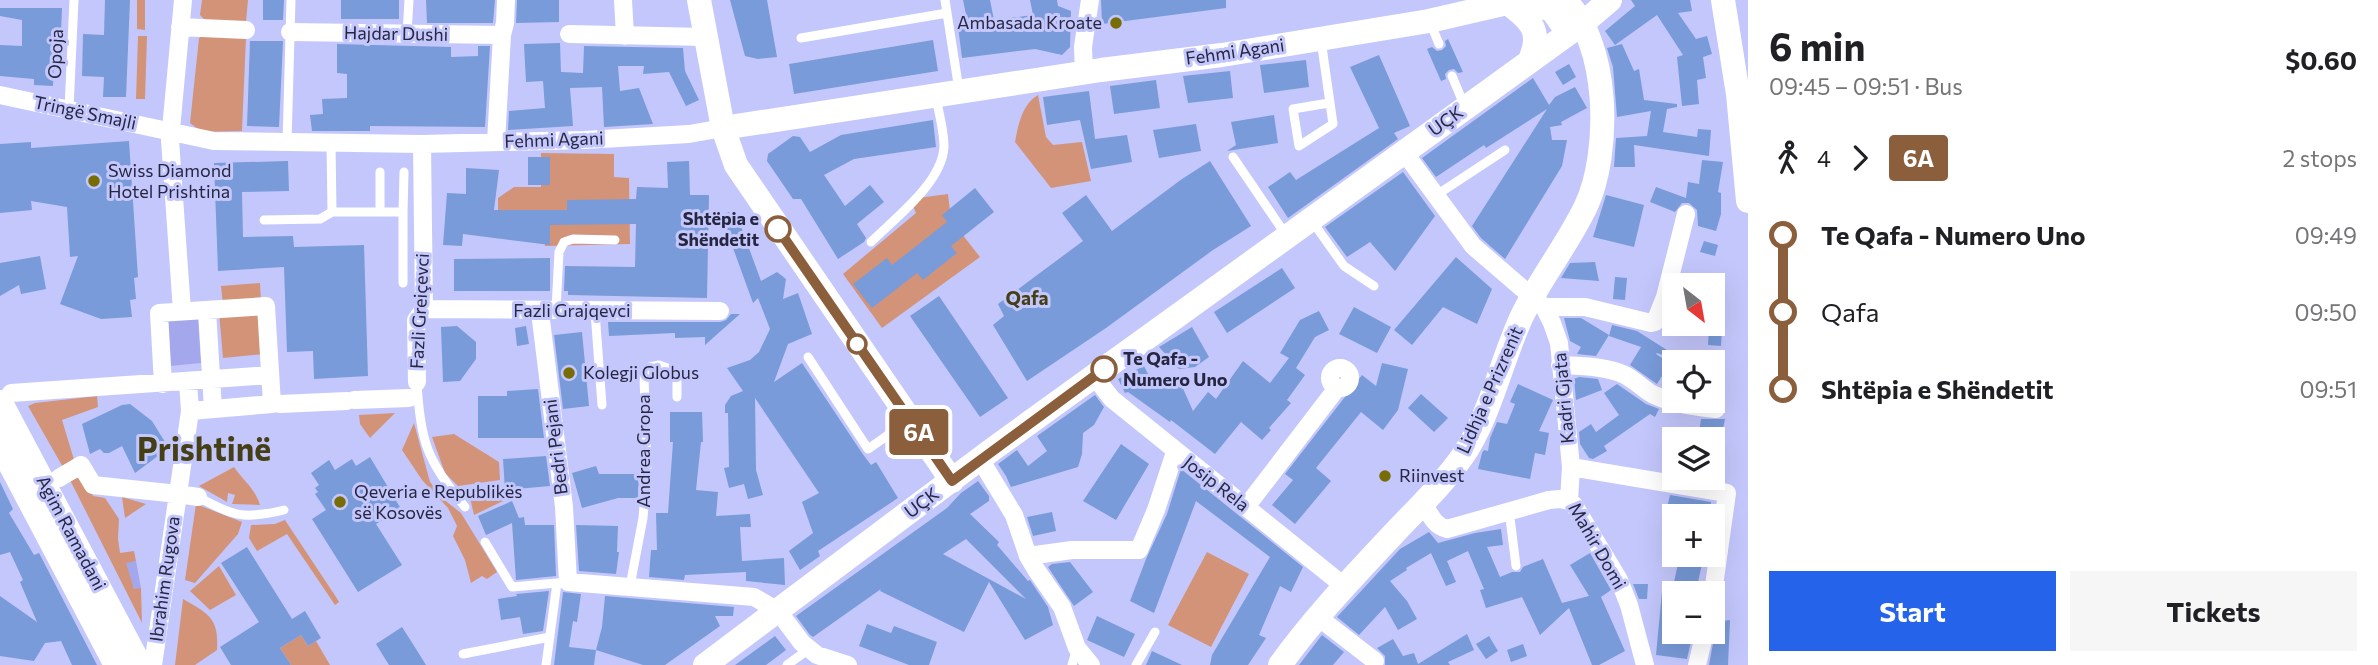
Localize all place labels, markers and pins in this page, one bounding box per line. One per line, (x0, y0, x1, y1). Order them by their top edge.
place label: Ambasada Kroate (957, 11, 1102, 33)
marker: Ambasada Kroate (1108, 15, 1124, 31)
place label: Swiss Diamond Hotel Prishtina (108, 159, 231, 202)
marker: Swiss Diamond Hotel Prishtina (86, 173, 102, 189)
place label: Shtëpia e Shëndetit (678, 207, 759, 250)
marker: Shtëpia e Shëndetit (765, 216, 791, 242)
unlabelled marker (847, 334, 867, 354)
place label: Te Qafa - Numero Uno (1123, 347, 1228, 390)
marker: Te Qafa - Numero Uno (1091, 356, 1117, 382)
place label: Kolegji Globus (583, 361, 699, 383)
marker: Kolegji Globus (561, 365, 577, 381)
place label: Riinvest (1399, 464, 1464, 486)
marker: Riinvest (1377, 468, 1393, 484)
place label: Qeveria e Republikës së Kosovës (354, 480, 523, 523)
marker: Qeveria e Republikës së Kosovës (332, 494, 348, 510)

